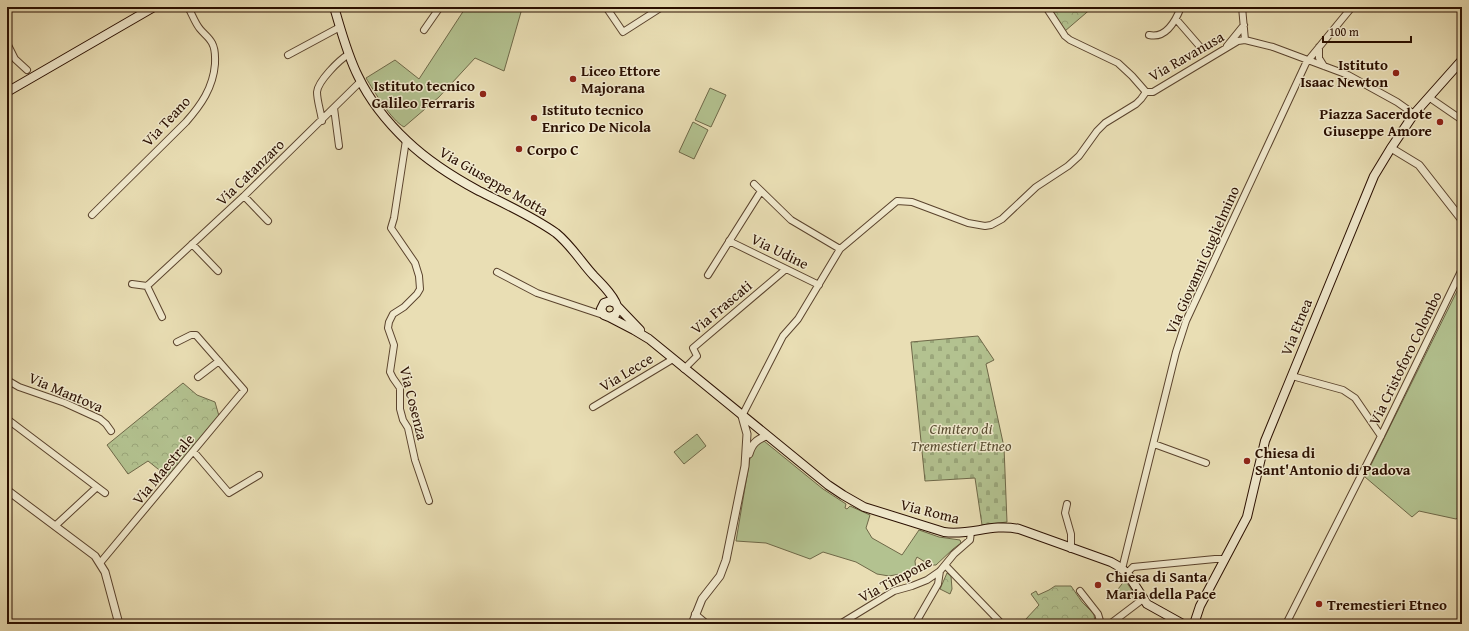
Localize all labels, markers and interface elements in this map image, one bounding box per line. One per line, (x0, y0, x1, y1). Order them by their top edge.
scale bar (1323, 18, 1411, 44)
text: 100 m (1329, 23, 1359, 40)
street label: Via Ravanusa (1144, 26, 1228, 86)
place label: Istituto Isaac Newton (1300, 54, 1388, 92)
place label: Liceo Ettore Majorana (581, 60, 660, 98)
marker: Istituto Isaac Newton (1391, 68, 1401, 78)
marker: Liceo Ettore Majorana (568, 74, 578, 84)
place label: Istituto tecnico Galileo Ferraris (372, 75, 475, 113)
marker: Istituto tecnico Galileo Ferraris (478, 89, 488, 99)
street label: Via Teano (137, 91, 195, 151)
place label: Istituto tecnico Enrico De Nicola (542, 99, 651, 137)
place label: Piazza Sacerdote Giuseppe Amore (1319, 103, 1432, 141)
marker: Istituto tecnico Enrico De Nicola (529, 113, 539, 123)
marker: Piazza Sacerdote Giuseppe Amore (1435, 117, 1445, 127)
street label: Via Catanzaro (211, 134, 289, 210)
place label: Corpo C (527, 139, 579, 160)
street label: Via Giuseppe Motta (436, 141, 552, 221)
marker: Corpo C (514, 144, 524, 154)
street label: Via Giovanni Guglielmino (1160, 182, 1244, 337)
street label: Via Udine (748, 228, 812, 274)
street label: Via Frascati (686, 275, 756, 339)
street label: Via Cristoforo Colombo (1363, 287, 1447, 428)
street label: Via Etnea (1275, 295, 1317, 359)
street label: Via Lecce (595, 348, 657, 396)
street label: Via Cosenza (395, 364, 433, 442)
street label: Via Mantova (25, 367, 107, 417)
park label: Cimitero di Tremestieri Etneo (911, 418, 1012, 456)
street label: Via Maestrale (127, 429, 199, 509)
place label: Chiesa di Sant'Antonio di Padova (1255, 442, 1411, 480)
marker: Chiesa di Sant'Antonio di Padova (1242, 456, 1252, 466)
street label: Via Roma (898, 494, 962, 528)
street label: Via Timpone (855, 551, 935, 607)
place label: Chiesa di Santa Maria della Pace (1106, 566, 1216, 604)
marker: Chiesa di Santa Maria della Pace (1093, 580, 1103, 590)
place label: Tremestieri Etneo (1327, 594, 1447, 615)
marker: Tremestieri Etneo (1314, 599, 1324, 609)

